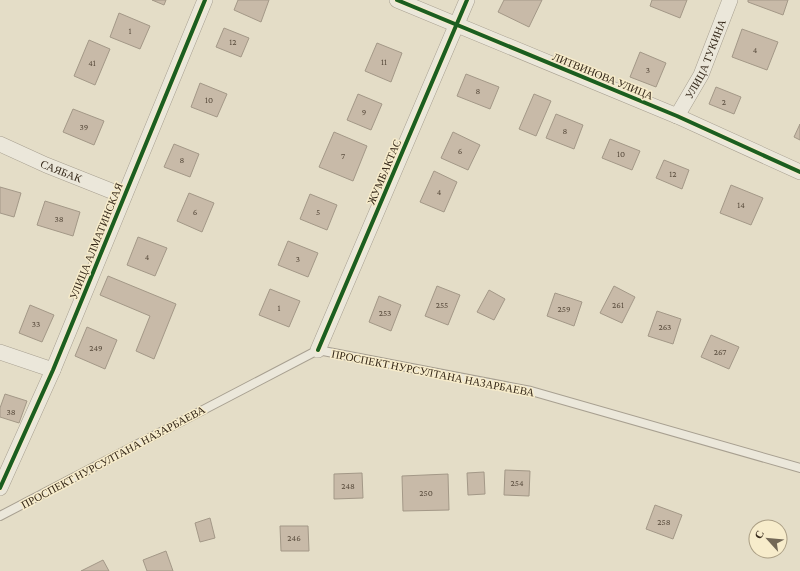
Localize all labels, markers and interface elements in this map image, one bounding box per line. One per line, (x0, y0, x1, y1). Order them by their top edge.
street label: УЛИЦА ТУКИНА (683, 17, 728, 101)
house number: 1 (129, 26, 132, 36)
house number: 12 (229, 37, 237, 47)
house number: 4 (753, 45, 758, 55)
street label: ЛИТВИНОВА УЛИЦА (551, 50, 655, 102)
house number: 11 (381, 57, 387, 67)
house number: 41 (88, 58, 96, 68)
house number: 3 (646, 65, 650, 75)
house number: 8 (476, 86, 481, 96)
house number: 10 (205, 95, 213, 105)
house number: 2 (722, 97, 726, 107)
house number: 9 (362, 107, 367, 117)
house number: 39 (80, 122, 89, 132)
house number: 8 (563, 126, 568, 136)
street label: ЖУМБАКТАС (365, 138, 403, 206)
house number: 6 (458, 146, 463, 156)
house number: 10 (617, 149, 625, 159)
house number: 7 (341, 151, 345, 161)
house number: 8 (180, 155, 185, 165)
street label: САЯБАК (39, 157, 84, 185)
house number: 12 (669, 169, 677, 179)
street label: УЛИЦА АЛМАТИНСКАЯ (67, 180, 125, 301)
house number: 4 (437, 187, 442, 197)
house number: 14 (737, 200, 745, 210)
house number: 6 (193, 207, 198, 217)
house number: 5 (316, 207, 320, 217)
house number: 38 (54, 214, 64, 224)
house number: 4 (145, 252, 150, 262)
house number: 3 (296, 254, 300, 264)
house number: 255 (436, 300, 448, 310)
house number: 261 (612, 300, 624, 310)
house number: 1 (278, 303, 281, 313)
house number: 259 (558, 304, 571, 314)
house number: 253 (379, 308, 391, 318)
house number: 33 (32, 319, 40, 329)
house number: 263 (659, 322, 671, 332)
house number: 249 (89, 343, 103, 353)
street label: ПРОСПЕКТ НУРСУЛТАНА НАЗАРБАЕВА (331, 347, 535, 399)
house number: 267 (714, 347, 726, 357)
street label: ПРОСПЕКТ НУРСУЛТАНА НАЗАРБАЕВА (19, 403, 207, 511)
house number: 38 (6, 407, 16, 417)
house number: 254 (510, 478, 524, 488)
house number: 248 (341, 481, 355, 491)
house number: 250 (419, 488, 433, 498)
house number: 258 (657, 517, 671, 527)
north arrow (748, 519, 788, 559)
text: С (752, 528, 766, 541)
house number: 246 (287, 533, 301, 543)

